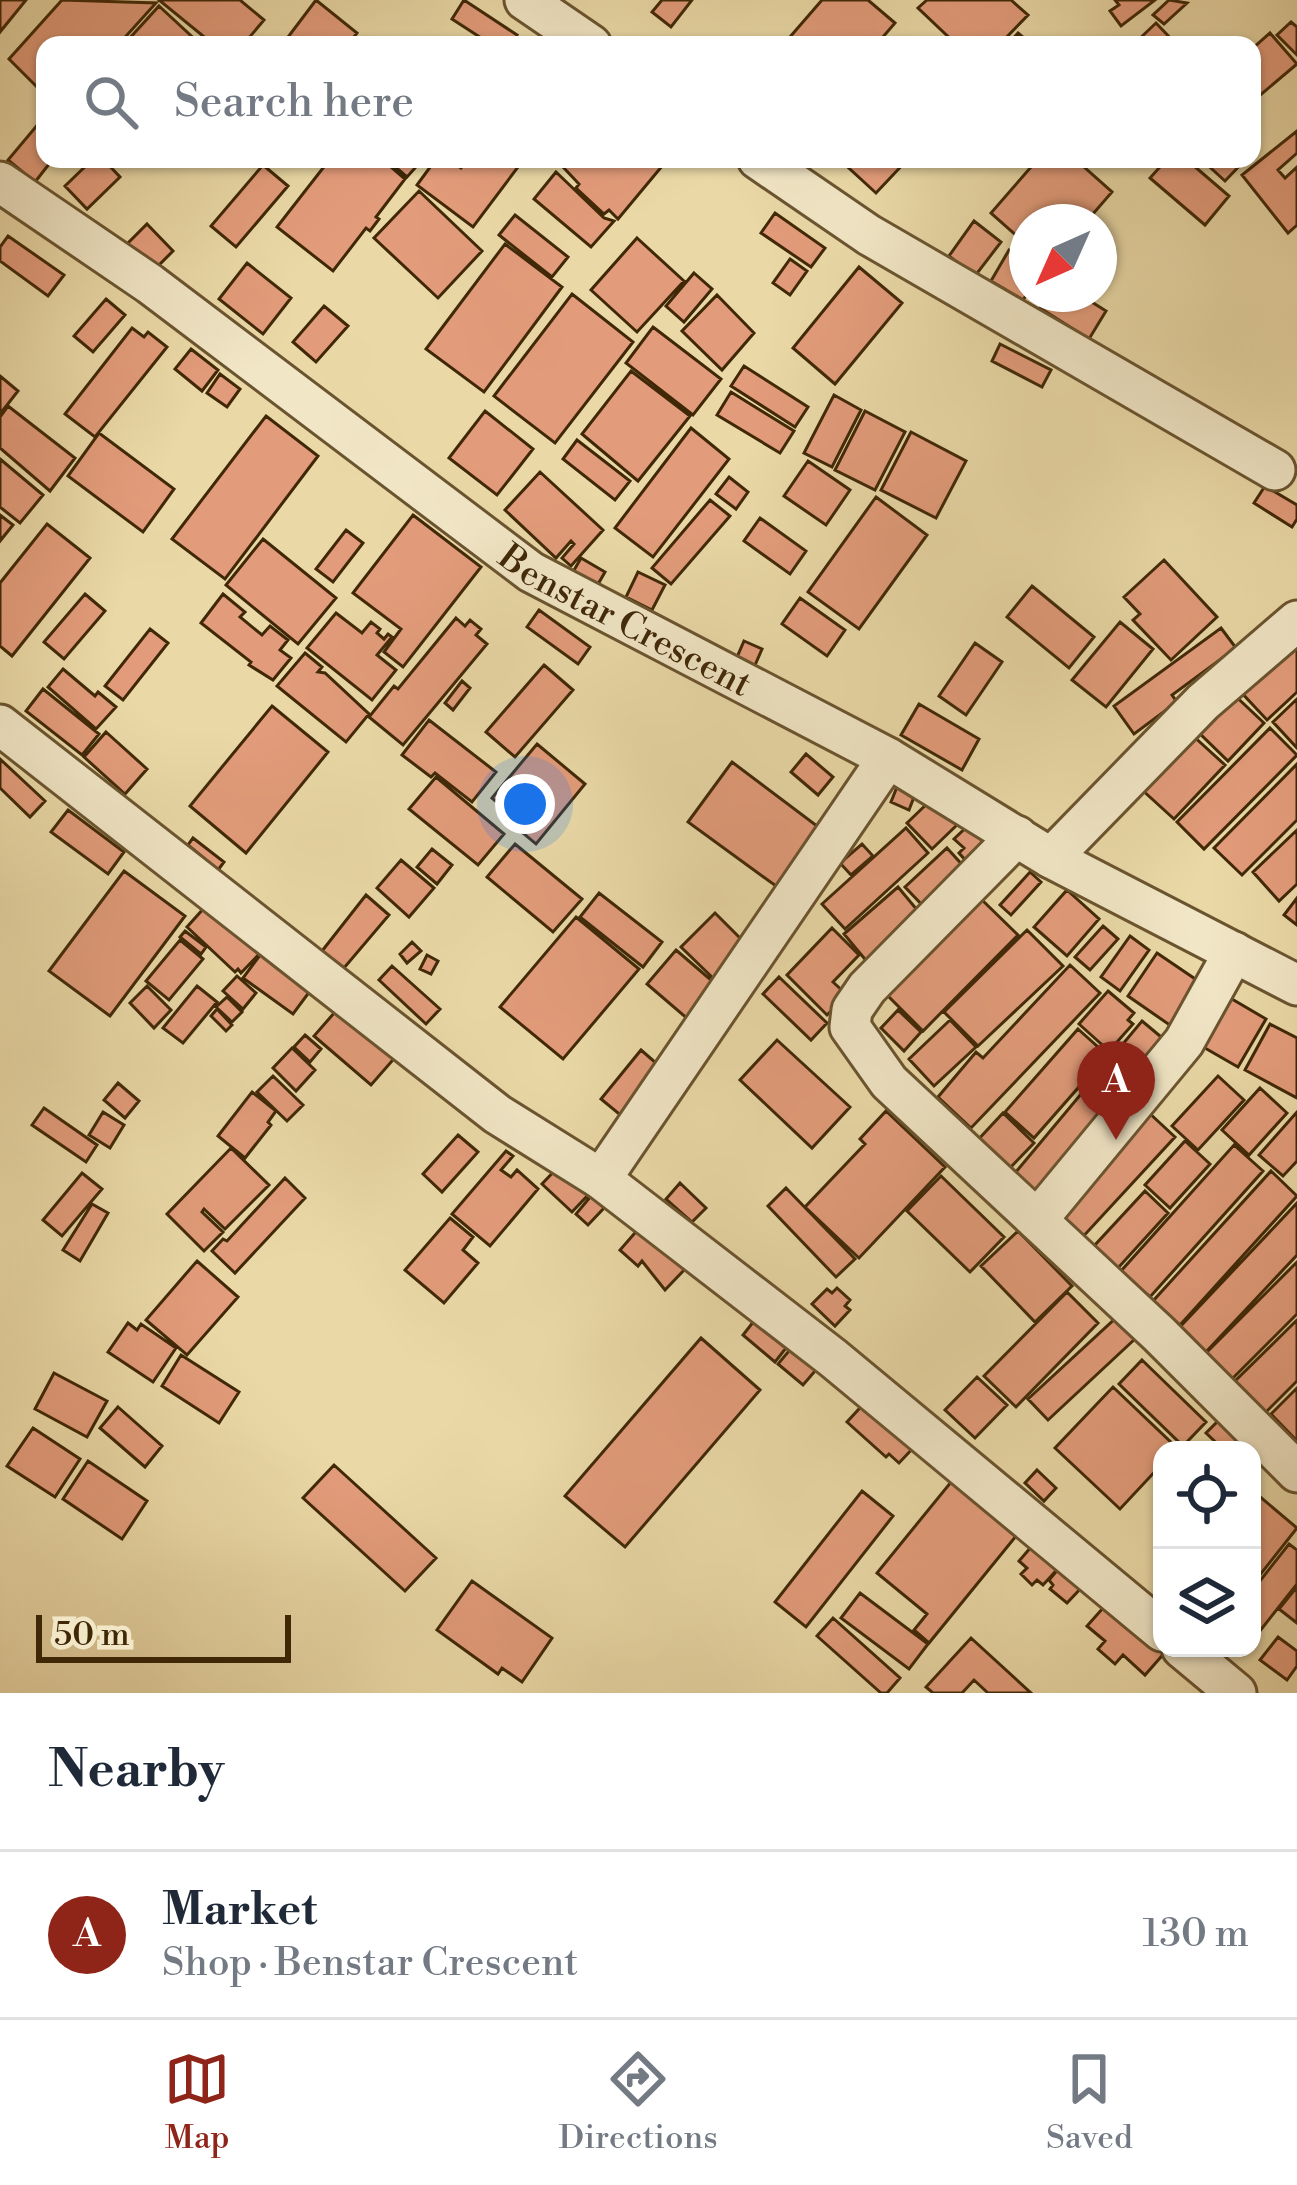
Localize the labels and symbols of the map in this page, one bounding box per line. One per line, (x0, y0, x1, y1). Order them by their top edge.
north arrow (1009, 204, 1117, 312)
street label: Benstar Crescent (488, 535, 759, 708)
your location (495, 774, 555, 834)
pin: A (1077, 1041, 1155, 1140)
scale bar (36, 1609, 291, 1662)

